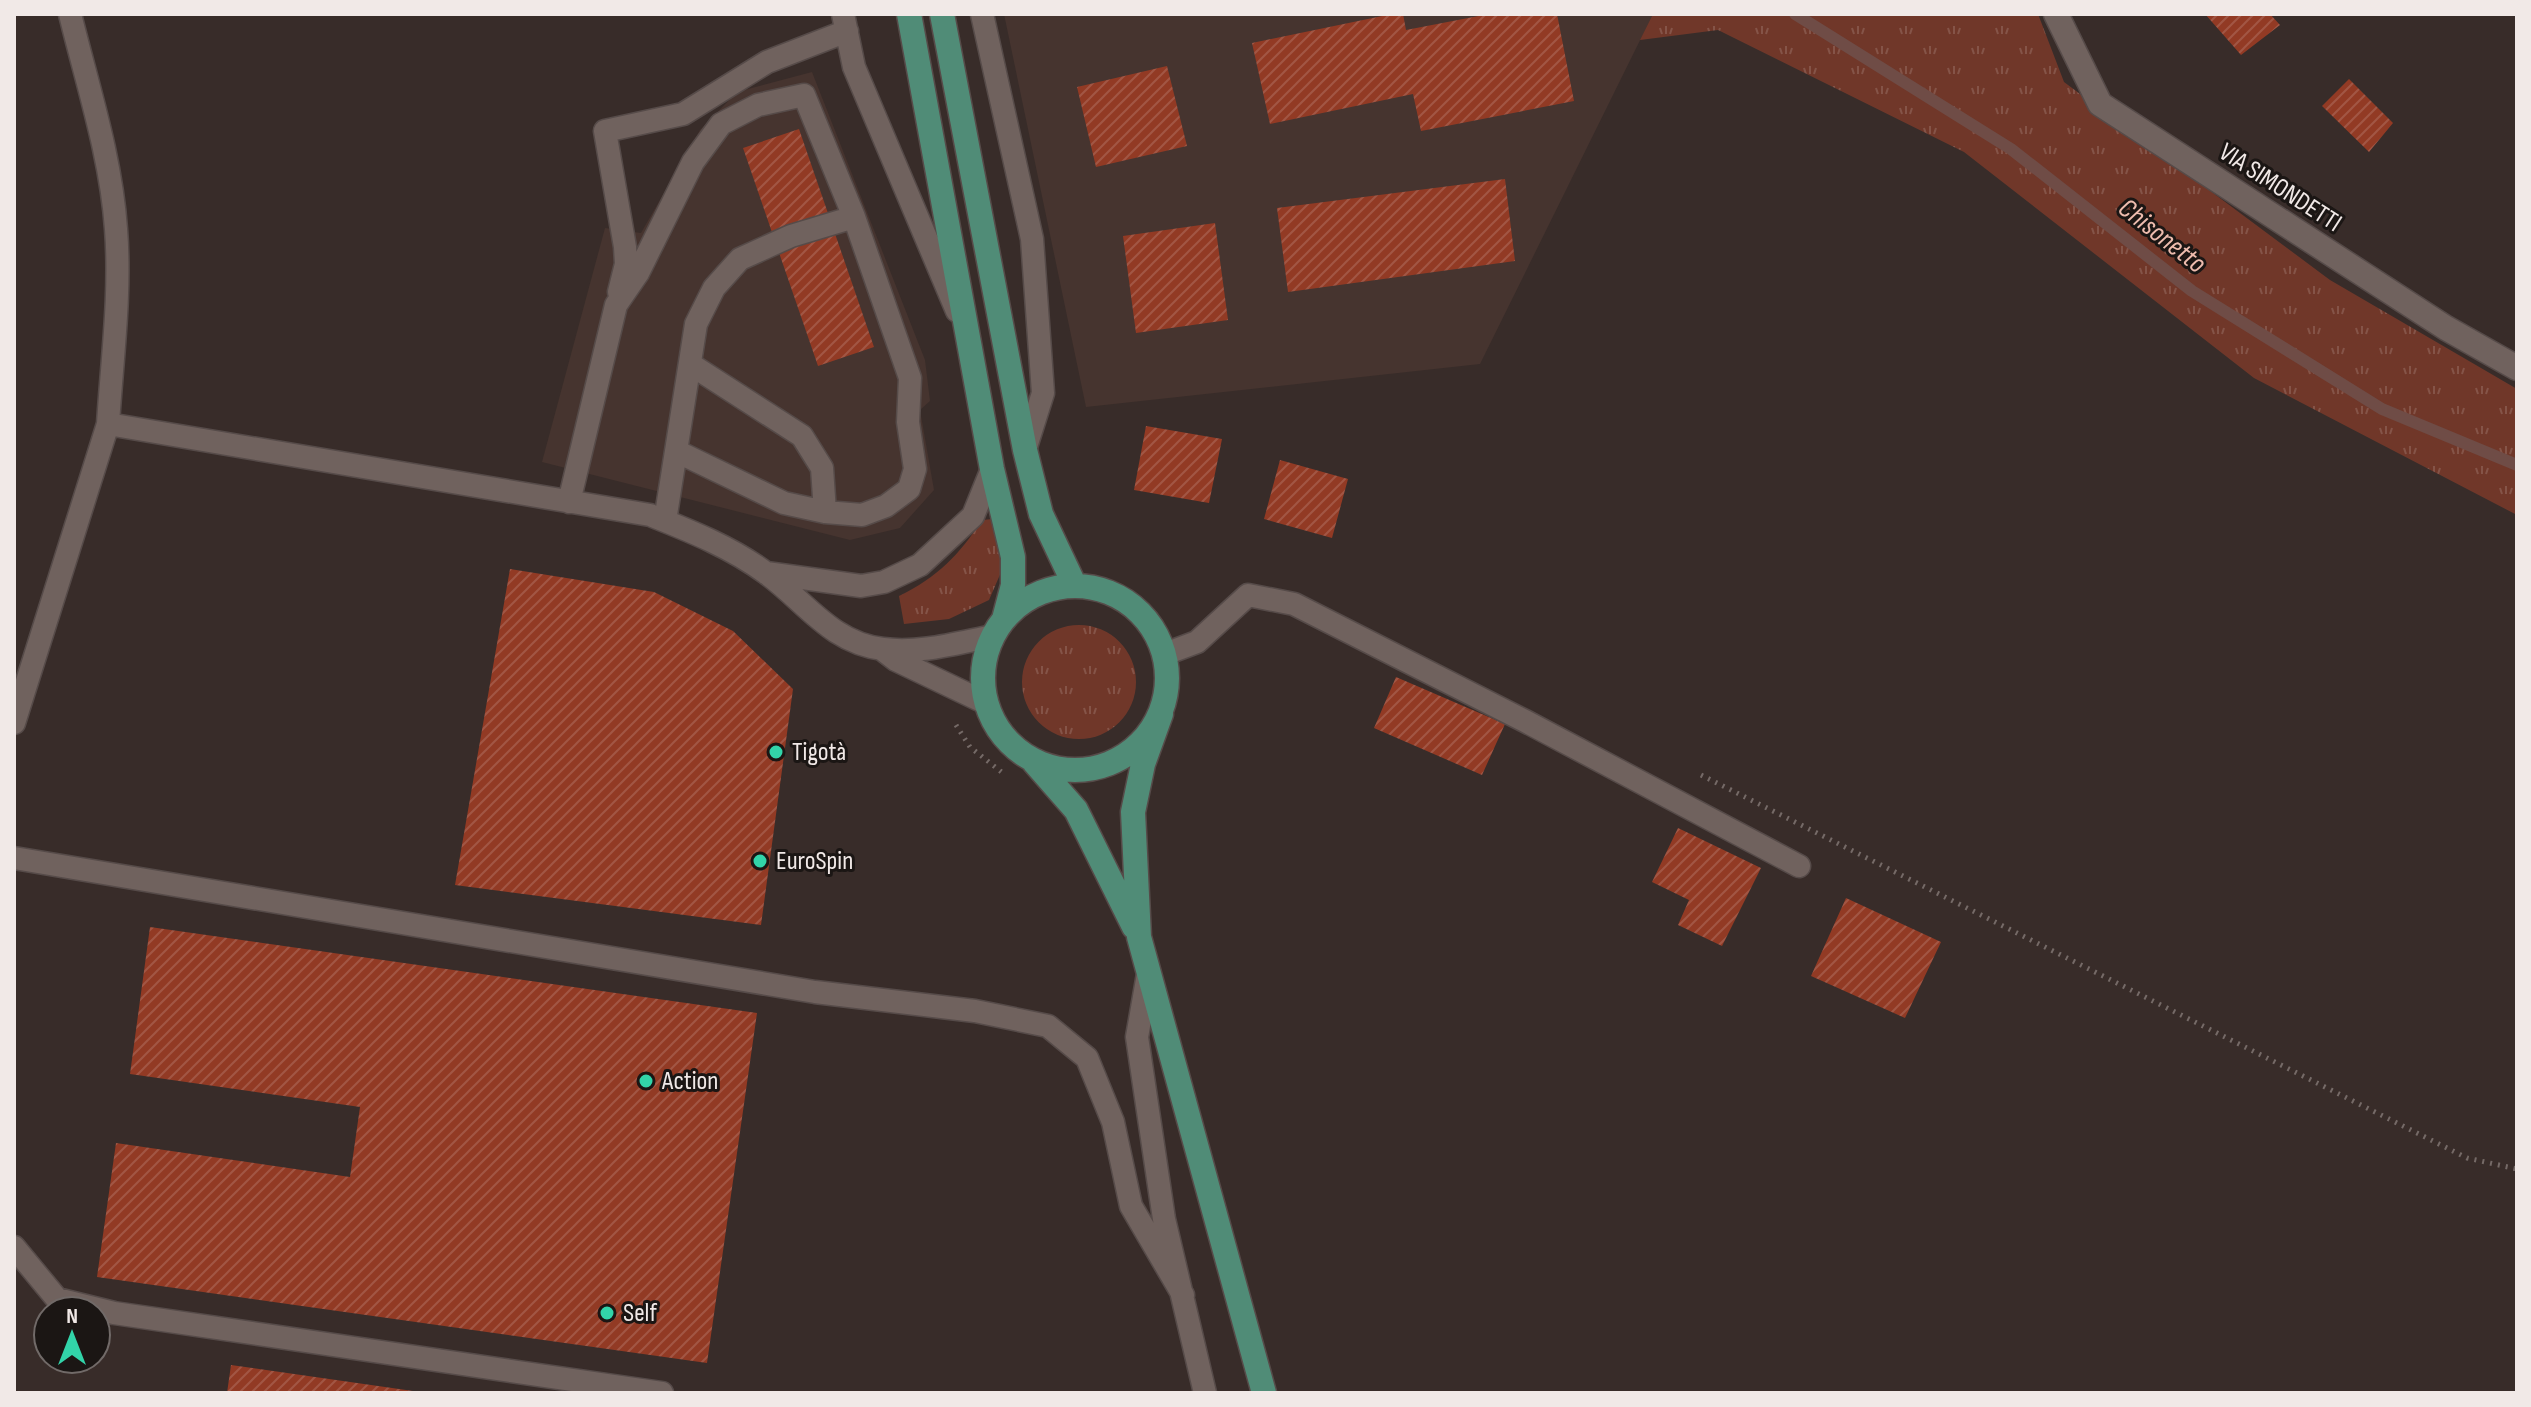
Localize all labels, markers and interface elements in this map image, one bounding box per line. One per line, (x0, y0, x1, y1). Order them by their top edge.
street label: VIA SIMONDETTI (2213, 137, 2347, 239)
water label: Chisonetto (2112, 192, 2213, 281)
place label: Tigotà (792, 737, 846, 768)
marker: Tigotà (767, 743, 785, 761)
place label: EuroSpin (776, 846, 853, 877)
marker: EuroSpin (751, 852, 769, 870)
place label: Action (661, 1066, 718, 1097)
marker: Action (637, 1072, 655, 1090)
north arrow (32, 1295, 112, 1375)
place label: Self (623, 1298, 657, 1329)
text: N (66, 1303, 78, 1330)
marker: Self (598, 1304, 616, 1322)

